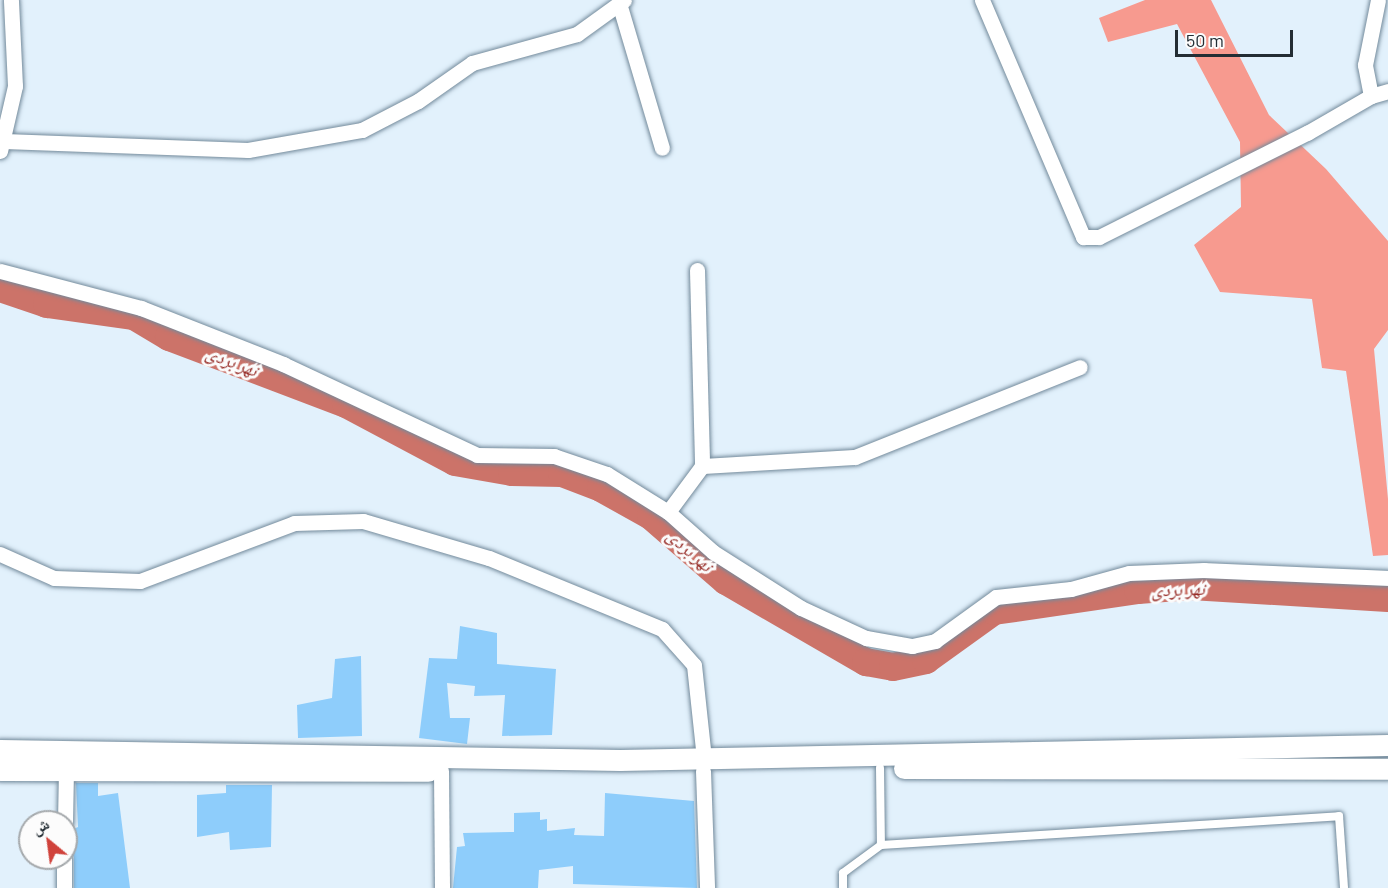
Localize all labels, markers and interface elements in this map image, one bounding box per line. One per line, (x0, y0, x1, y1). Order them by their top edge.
scale bar (1178, 18, 1296, 56)
text: 50 m (1186, 29, 1224, 51)
water label: نهر بردى (203, 341, 261, 381)
water label: نهر بردى (663, 524, 717, 576)
water label: نهر بردى (1151, 577, 1205, 601)
north arrow (18, 810, 78, 870)
text: ش (28, 813, 52, 838)

